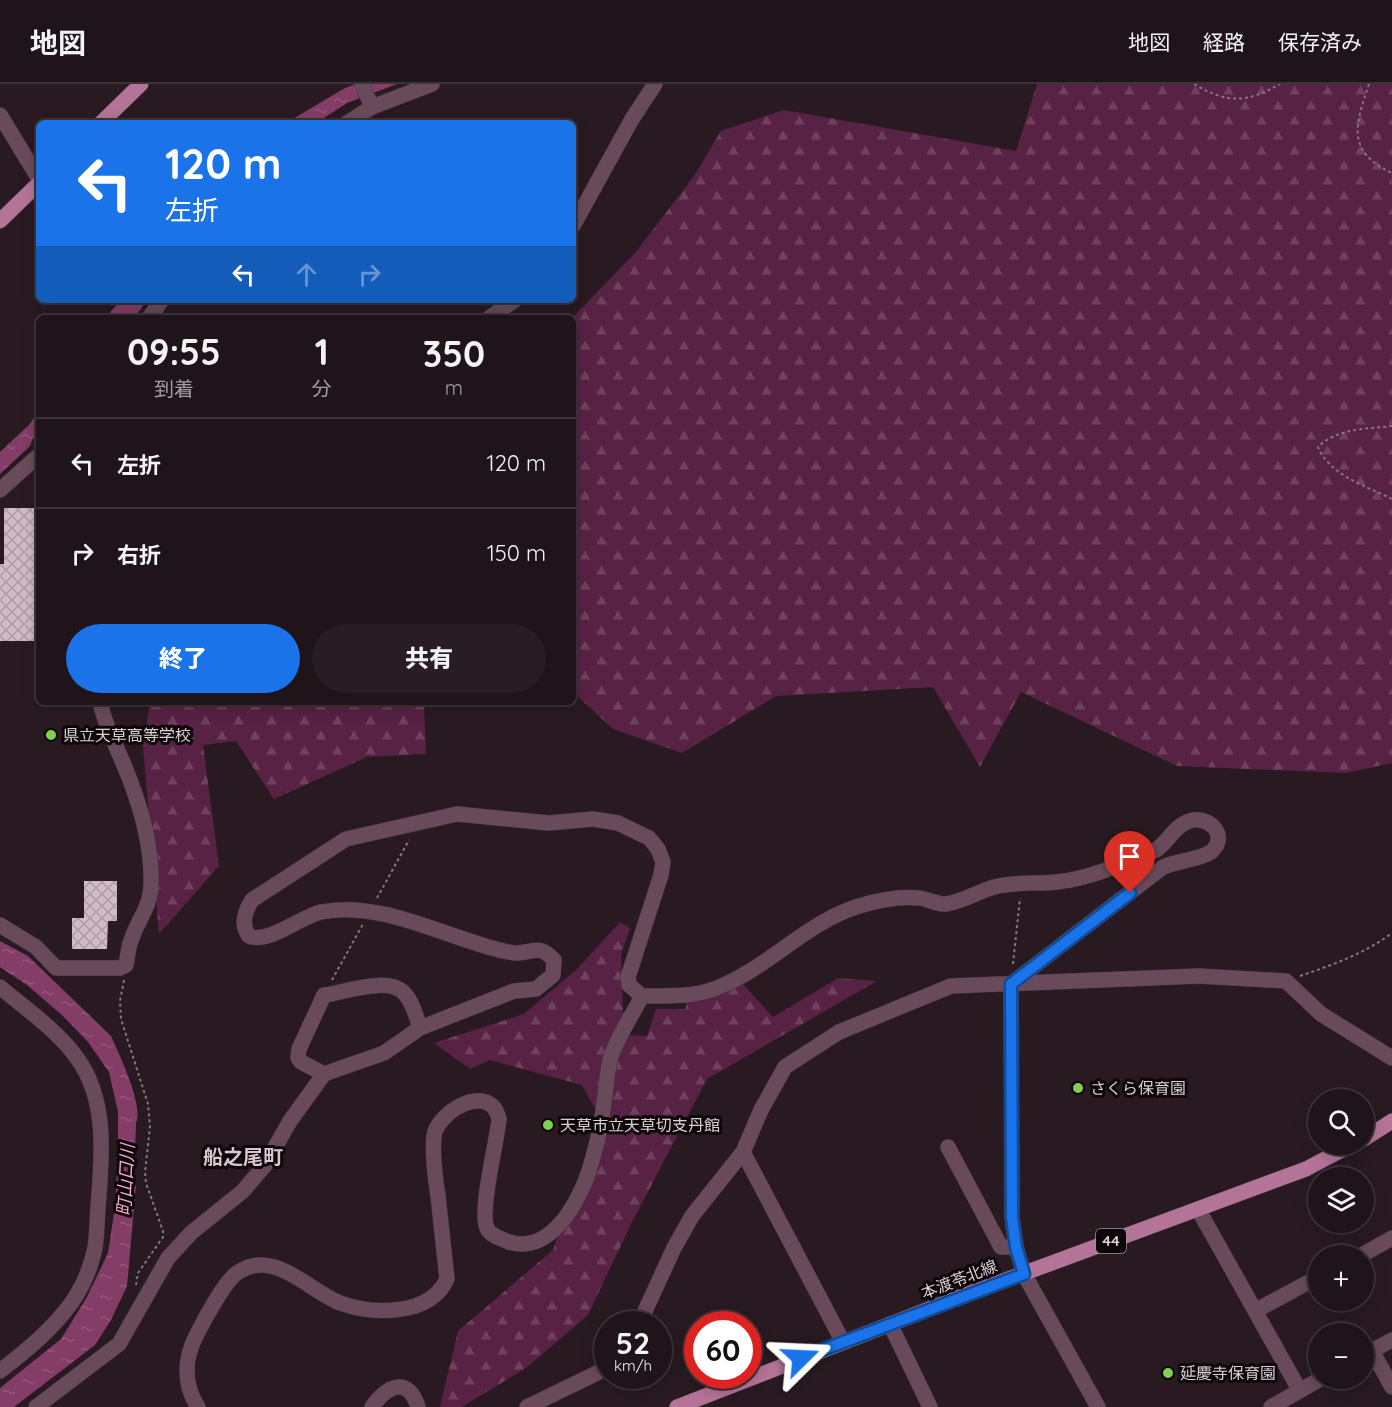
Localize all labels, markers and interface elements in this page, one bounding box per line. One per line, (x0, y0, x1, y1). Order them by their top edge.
text: 地図 (30, 25, 86, 60)
text: 地図 (1128, 29, 1170, 55)
text: 経路 (1203, 29, 1245, 55)
text: 保存済み (1278, 29, 1362, 55)
text: 120 m (165, 137, 282, 190)
icon: left (66, 144, 144, 222)
text: 左折 (165, 193, 219, 227)
icon: left (227, 258, 260, 291)
icon: ahead (290, 258, 323, 291)
icon: right (353, 258, 386, 291)
text: 09:55 (127, 329, 221, 374)
text: 1 (315, 329, 329, 374)
text: 350 (423, 331, 485, 376)
text: m (445, 375, 463, 400)
text: 到着 (154, 376, 194, 401)
text: 分 (312, 376, 332, 401)
icon: left (66, 447, 99, 480)
text: 120 m (487, 449, 546, 477)
text: 左折 (117, 451, 161, 479)
icon: right (66, 537, 99, 570)
text: 150 m (487, 539, 546, 567)
text: 右折 (117, 541, 161, 569)
button: 終了 (66, 624, 300, 693)
button: 共有 (312, 624, 546, 693)
place label: 県立天草高等学校 (63, 725, 191, 745)
marker: 県立天草高等学校 (44, 728, 58, 742)
pin (1104, 831, 1155, 893)
icon: arrive (1113, 840, 1146, 873)
place label: さくら保育園 (1090, 1078, 1186, 1098)
marker: さくら保育園 (1071, 1081, 1085, 1095)
map controls (1308, 1089, 1374, 1389)
button: search (1308, 1089, 1374, 1155)
place label: 天草市立天草切支丹館 (560, 1115, 720, 1135)
marker: 天草市立天草切支丹館 (541, 1118, 555, 1132)
water label: 町山口川 (112, 1141, 139, 1217)
district label: 船之尾町 (203, 1144, 283, 1169)
button: layers (1308, 1167, 1374, 1233)
road number: 44 (1096, 1229, 1126, 1253)
button: + (1308, 1245, 1374, 1311)
street label: 本渡苓北線 (918, 1255, 1000, 1303)
speed limit sign: 60 (684, 1311, 762, 1389)
button: − (1308, 1323, 1374, 1389)
text: 52 (616, 1324, 650, 1362)
position arrow (769, 1326, 833, 1390)
text: km/h (614, 1356, 652, 1375)
place label: 延慶寺保育園 (1180, 1363, 1276, 1383)
marker: 延慶寺保育園 (1161, 1366, 1175, 1380)

